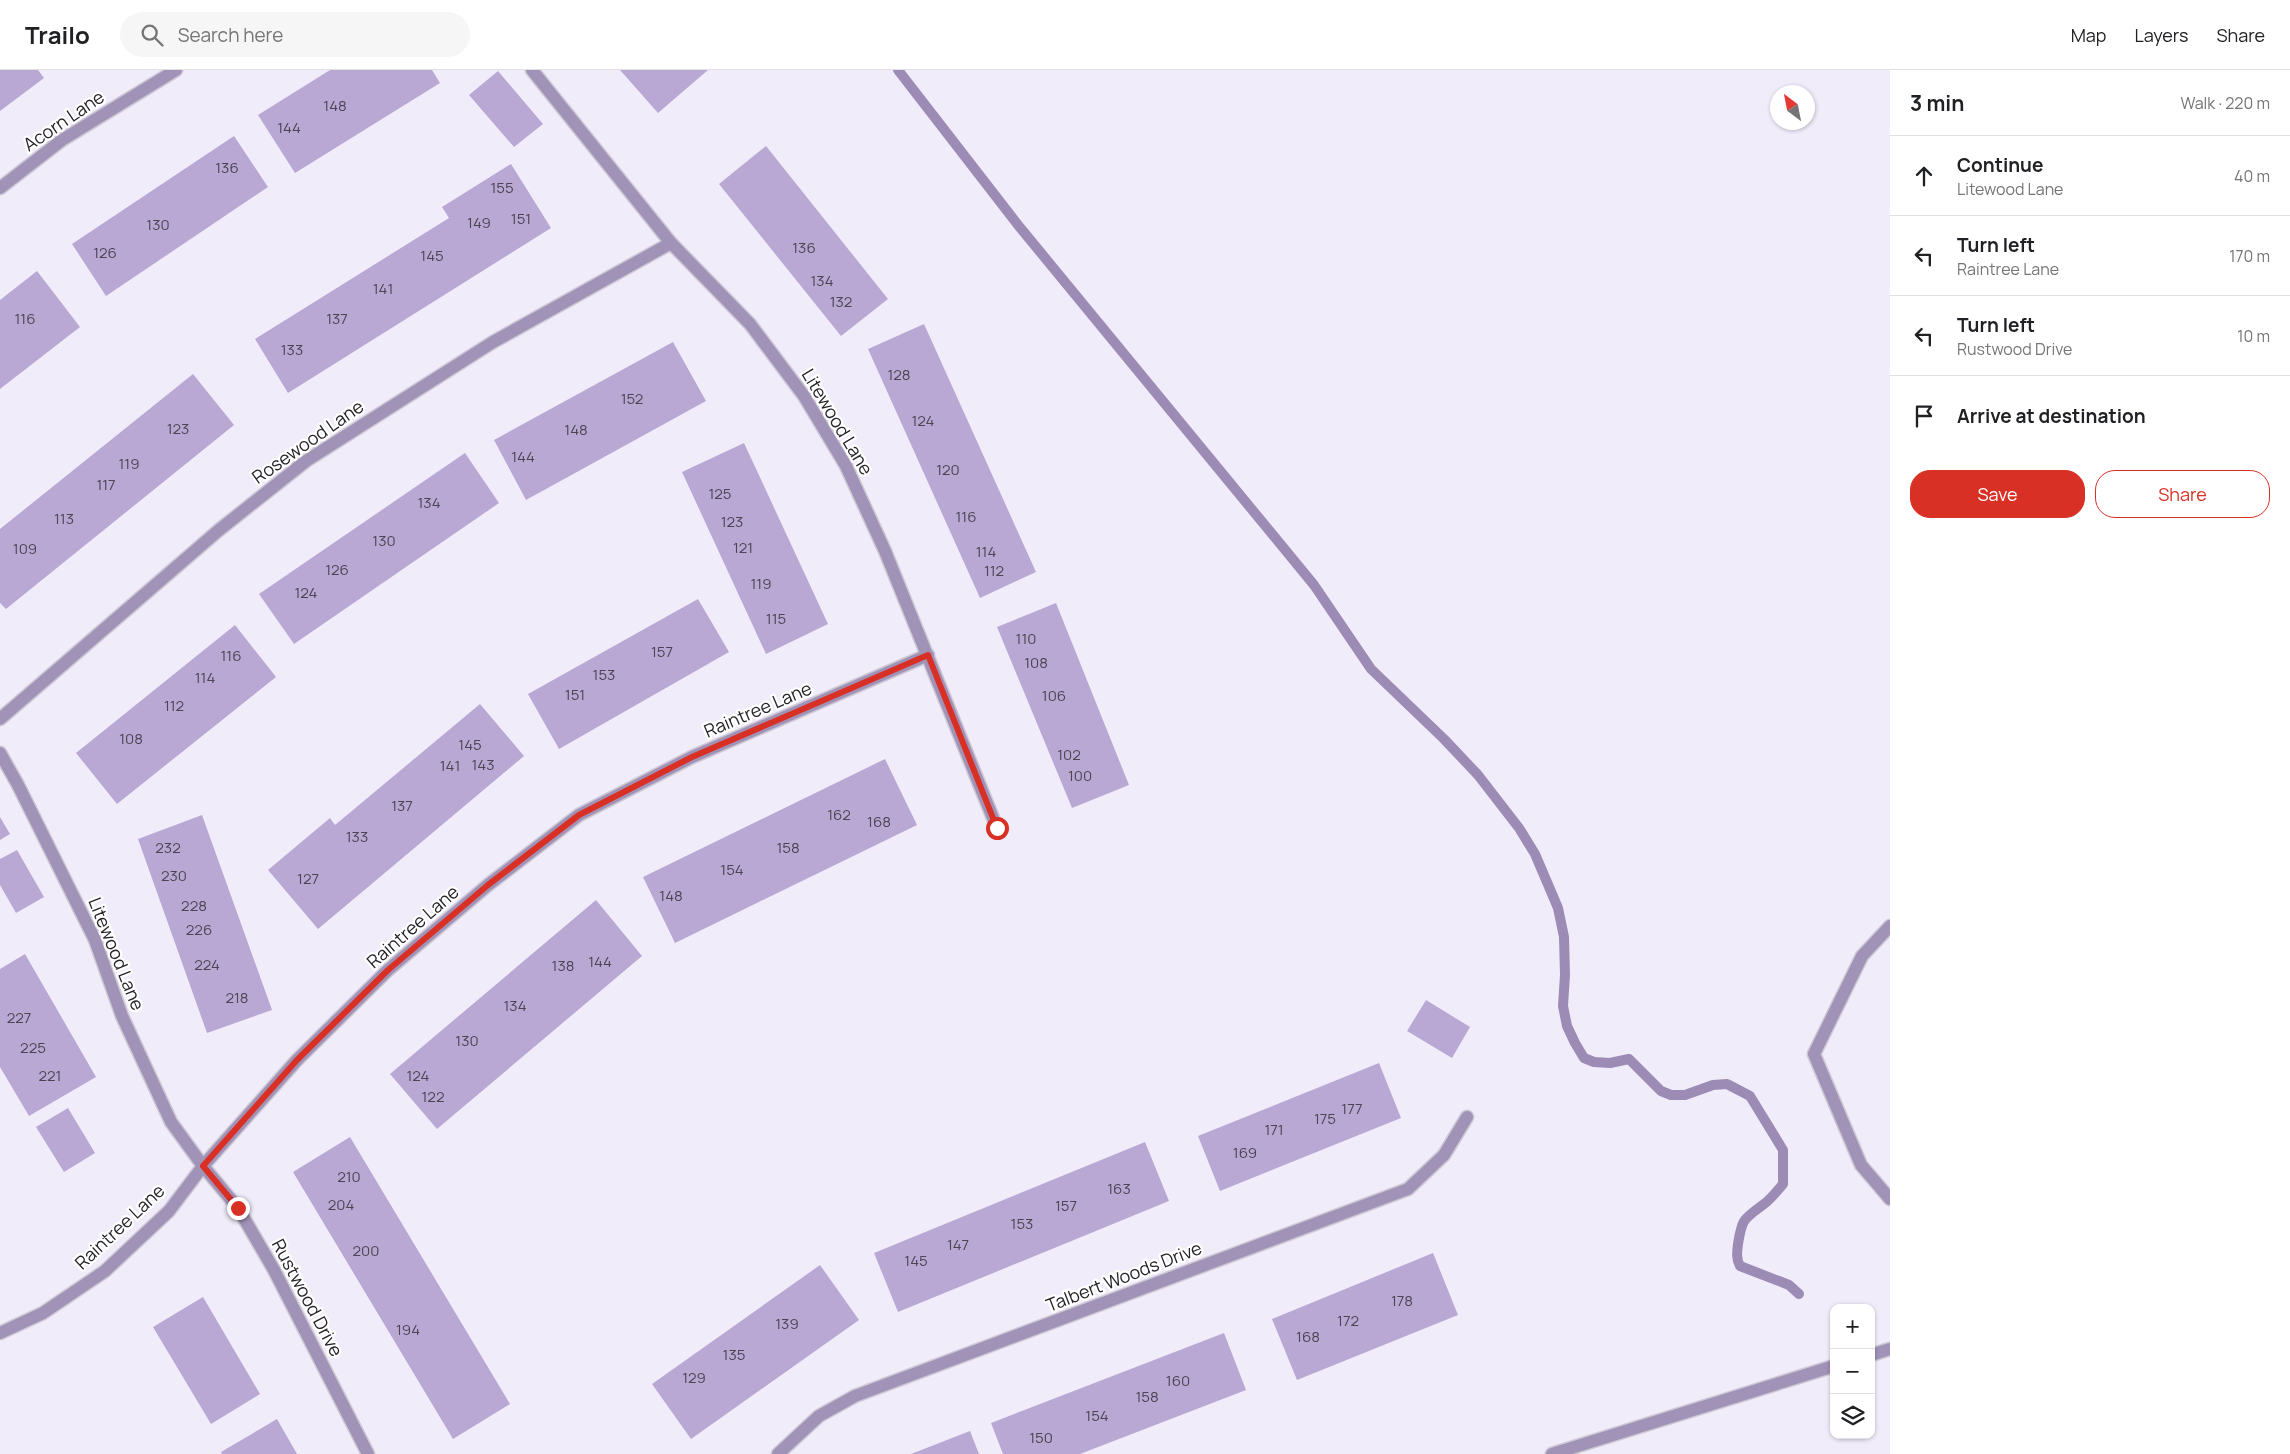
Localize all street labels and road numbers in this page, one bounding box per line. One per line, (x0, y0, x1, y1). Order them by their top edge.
street label: Acorn Lane (18, 84, 109, 156)
street label: Litewood Lane (797, 364, 879, 479)
street label: Rosewood Lane (247, 394, 368, 489)
street label: Raintree Lane (700, 676, 815, 743)
street label: Raintree Lane (361, 880, 464, 973)
street label: Litewood Lane (83, 894, 150, 1014)
street label: Raintree Lane (69, 1178, 169, 1274)
street label: Rustwood Drive (267, 1235, 349, 1360)
street label: Talbert Woods Drive (1042, 1235, 1205, 1317)

